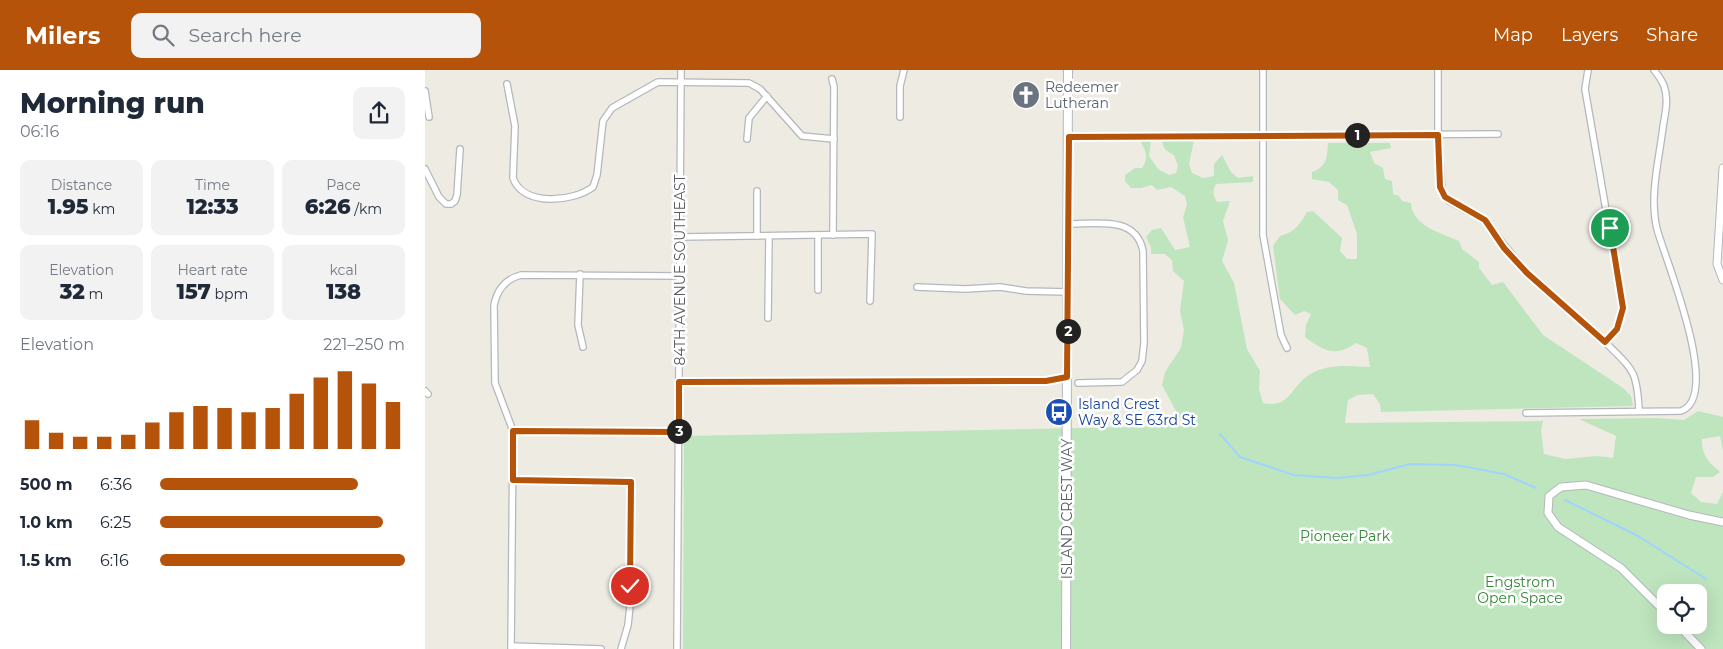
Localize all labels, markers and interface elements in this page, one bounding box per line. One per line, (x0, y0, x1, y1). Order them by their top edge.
search box (131, 13, 481, 58)
text: Milers (25, 21, 101, 50)
icon: search (149, 21, 177, 49)
text: Search here (189, 24, 302, 47)
text: Map (1493, 24, 1533, 46)
text: Layers (1561, 24, 1618, 46)
text: Share (1646, 24, 1698, 46)
place label: Redeemer Lutheran (1045, 78, 1119, 112)
church icon: Redeemer Lutheran (1011, 80, 1041, 110)
text: Morning run (20, 86, 205, 120)
button: share (353, 87, 405, 139)
text: 06:16 (20, 122, 59, 141)
pin: 1 (1345, 122, 1369, 148)
text: 1 (1355, 126, 1360, 144)
street label: 84TH AVENUE SOUTHEAST (671, 174, 689, 366)
text: Distance (51, 176, 112, 194)
text: Time (195, 176, 230, 194)
text: Pace (326, 176, 361, 194)
text: 1.95 (48, 194, 89, 219)
text: 12:33 (186, 194, 239, 219)
text: 6:26 (305, 194, 351, 219)
text: km (89, 200, 115, 218)
text: /km (351, 200, 382, 218)
pin (1589, 207, 1631, 249)
icon: arrive (1596, 214, 1624, 242)
text: Elevation (49, 261, 114, 279)
text: Heart rate (177, 261, 248, 279)
text: kcal (330, 261, 357, 279)
text: 32 (60, 279, 85, 304)
text: 157 (177, 279, 211, 304)
text: 138 (326, 279, 361, 304)
text: m (85, 285, 103, 303)
text: bpm (211, 285, 248, 303)
pin: 2 (1055, 318, 1081, 344)
text: 2 (1064, 322, 1073, 340)
text: Elevation (20, 335, 94, 354)
text: 221–250 m (323, 335, 405, 354)
place label: Island Crest Way & SE 63rd St (1078, 395, 1196, 429)
bus stop icon: Island Crest Way & SE 63rd St (1044, 397, 1074, 427)
pin: 3 (667, 418, 691, 444)
text: 3 (675, 422, 684, 440)
street label: ISLAND CREST WAY (1058, 439, 1076, 579)
text: 500 m (20, 475, 73, 494)
text: 6:36 (100, 475, 132, 494)
text: 1.0 km (20, 513, 73, 532)
text: 6:25 (100, 513, 131, 532)
park label: Pioneer Park (1300, 527, 1391, 545)
text: 1.5 km (20, 551, 72, 570)
text: 6:16 (100, 551, 129, 570)
pin (609, 565, 651, 607)
icon: check (616, 572, 644, 600)
park label: Engstrom Open Space (1477, 573, 1563, 607)
map controls (1657, 584, 1707, 634)
button: locate (1657, 584, 1707, 634)

